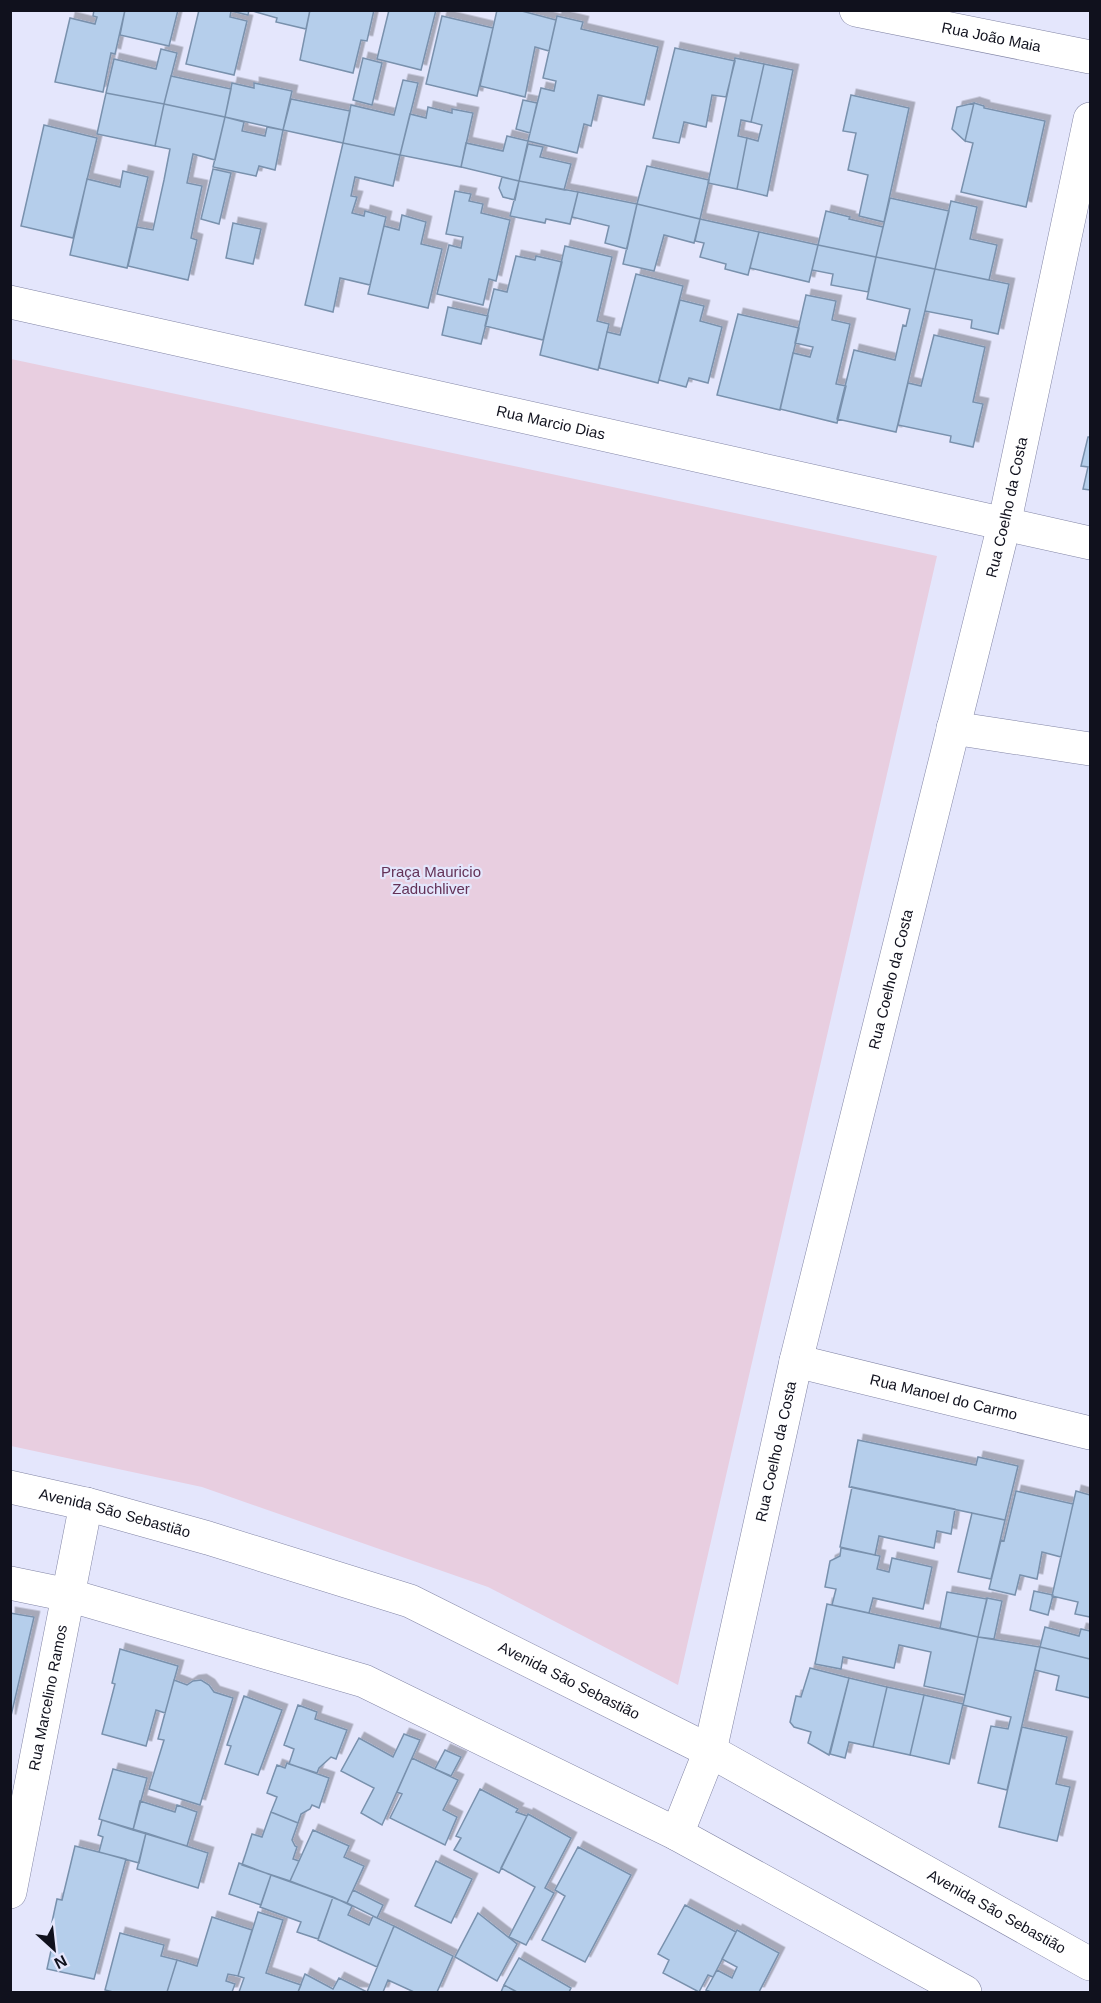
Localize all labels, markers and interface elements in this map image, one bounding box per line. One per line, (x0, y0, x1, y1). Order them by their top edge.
street label: Rua João Maia (940, 18, 1043, 55)
street label: Rua Marcio Dias (495, 402, 607, 443)
street label: Rua Coelho da Costa (982, 435, 1031, 579)
park label: Praça Mauricio Zaduchliver (381, 863, 481, 897)
street label: Rua Coelho da Costa (865, 907, 916, 1051)
street label: Rua Manoel do Carmo (868, 1370, 1019, 1423)
street label: Rua Coelho da Costa (752, 1379, 799, 1523)
street label: Avenida São Sebastião (38, 1485, 192, 1541)
street label: Rua Marcelino Ramos (25, 1623, 70, 1772)
street label: Avenida São Sebastião (496, 1638, 643, 1723)
street label: Avenida São Sebastião (925, 1866, 1069, 1957)
north arrow (24, 1919, 84, 1979)
text: N (52, 1952, 70, 1972)

